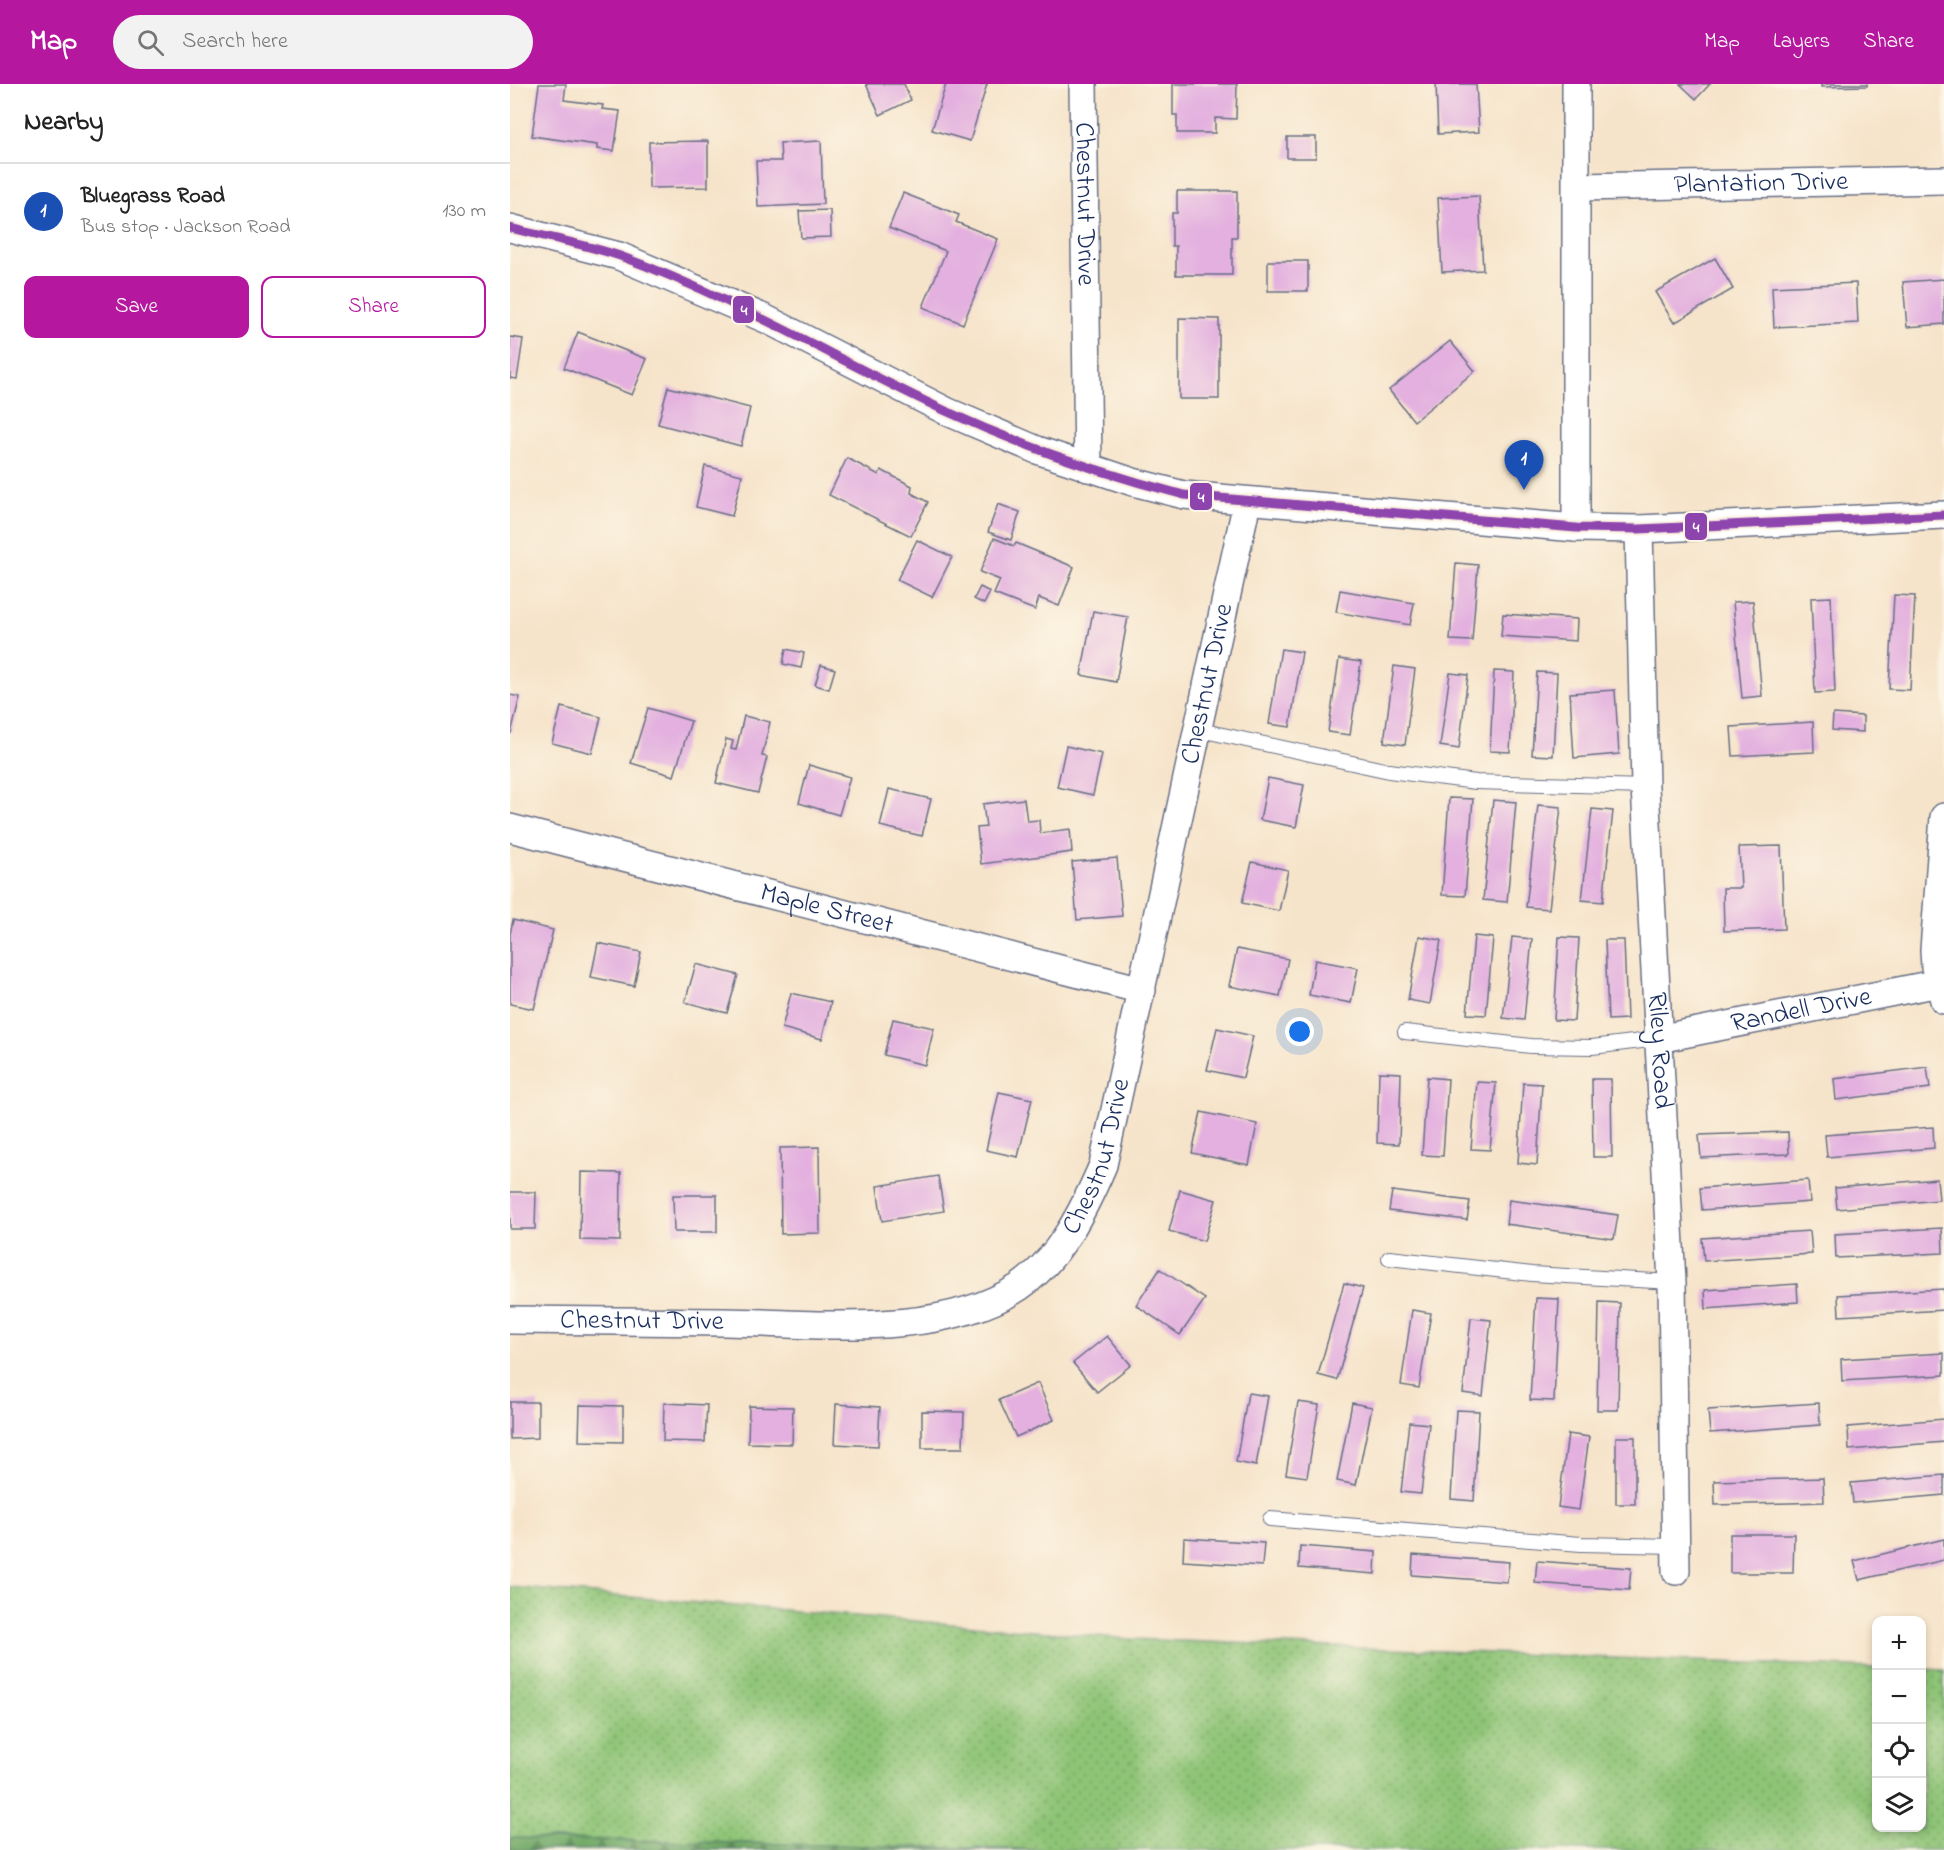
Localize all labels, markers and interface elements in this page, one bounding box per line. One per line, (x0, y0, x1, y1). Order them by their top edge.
search box (113, 15, 533, 69)
text: Map (30, 22, 77, 63)
icon: search (134, 26, 167, 59)
text: Search here (182, 26, 288, 58)
text: Map (1704, 27, 1740, 57)
text: Layers (1773, 27, 1830, 57)
text: Share (1863, 27, 1914, 57)
text: Nearby (24, 104, 103, 142)
street label: Chestnut Drive (1064, 122, 1105, 287)
street label: Plantation Drive (1673, 162, 1850, 205)
text: Bluegrass Road (81, 181, 225, 213)
text: 1 (40, 197, 47, 226)
text: 130 m (442, 197, 486, 226)
text: Bus stop · Jackson Road (81, 213, 291, 242)
button: Save (24, 276, 249, 338)
button: Share (261, 276, 486, 338)
line badge: 4 (732, 295, 755, 324)
text: 4 (740, 299, 748, 323)
pin: 1 (1504, 440, 1544, 490)
line badge: 4 (1189, 482, 1213, 511)
text: 4 (1197, 486, 1205, 510)
line badge: 4 (1684, 512, 1708, 541)
text: 4 (1692, 516, 1700, 540)
street label: Chestnut Drive (1171, 599, 1244, 768)
street label: Maple Street (756, 873, 898, 945)
street label: Randell Drive (1728, 977, 1876, 1044)
street label: Riley Road (1637, 991, 1682, 1110)
your location (1285, 1017, 1314, 1046)
street label: Chestnut Drive (1052, 1074, 1141, 1242)
street label: Chestnut Drive (560, 1301, 725, 1342)
map controls (1872, 1616, 1926, 1832)
button: + (1872, 1616, 1926, 1670)
button: − (1872, 1670, 1926, 1724)
button: locate (1872, 1724, 1926, 1778)
button: layers (1872, 1778, 1926, 1832)

